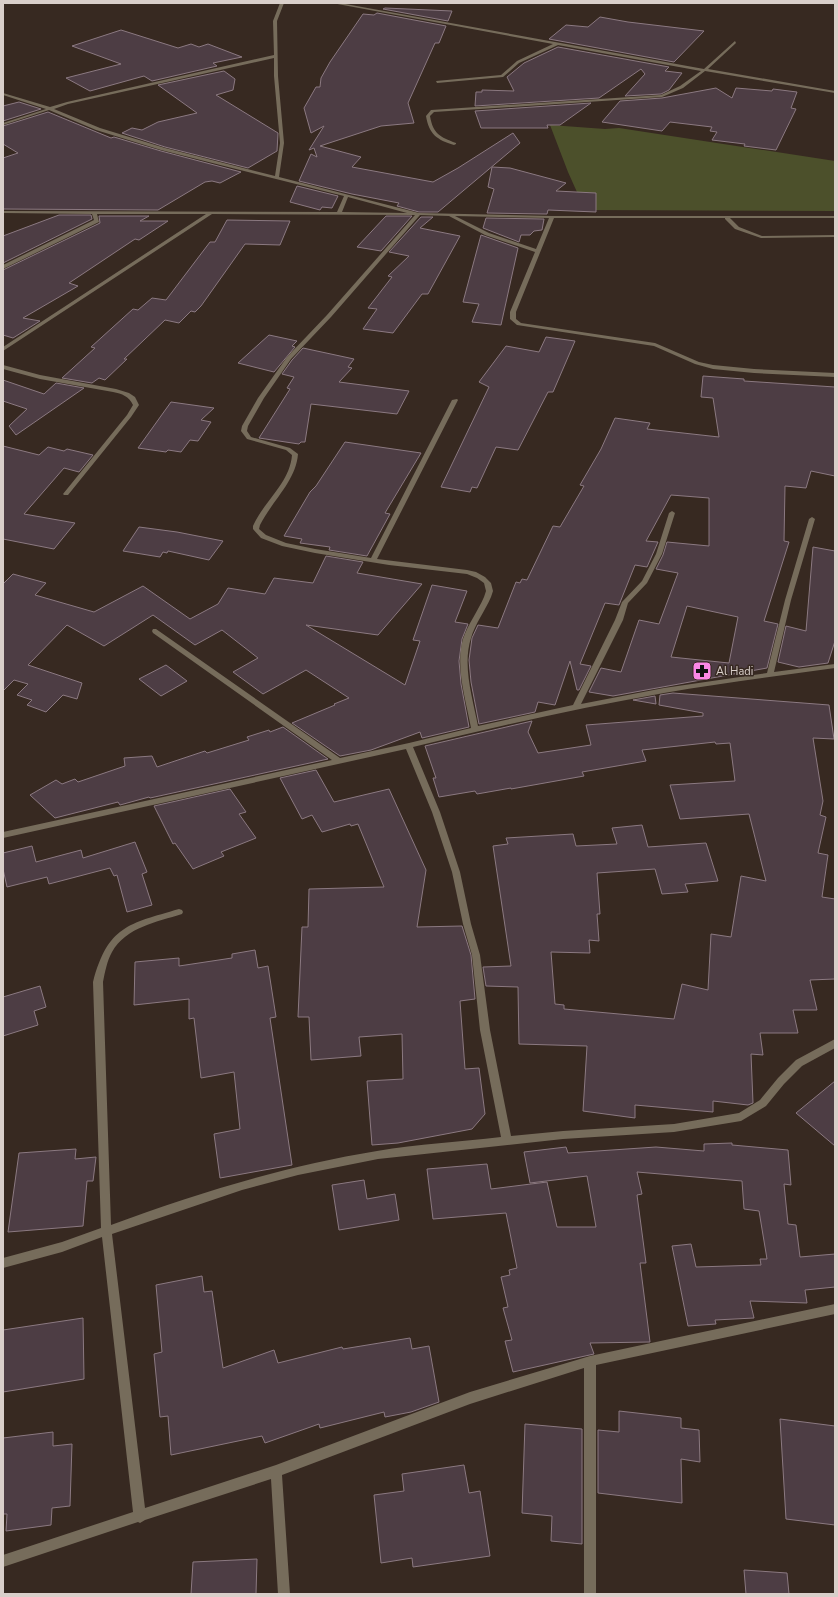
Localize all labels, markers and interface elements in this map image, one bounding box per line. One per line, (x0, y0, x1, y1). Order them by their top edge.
pharmacy icon: Al Hadi (691, 660, 713, 682)
place label: Al Hadi (716, 664, 753, 679)

